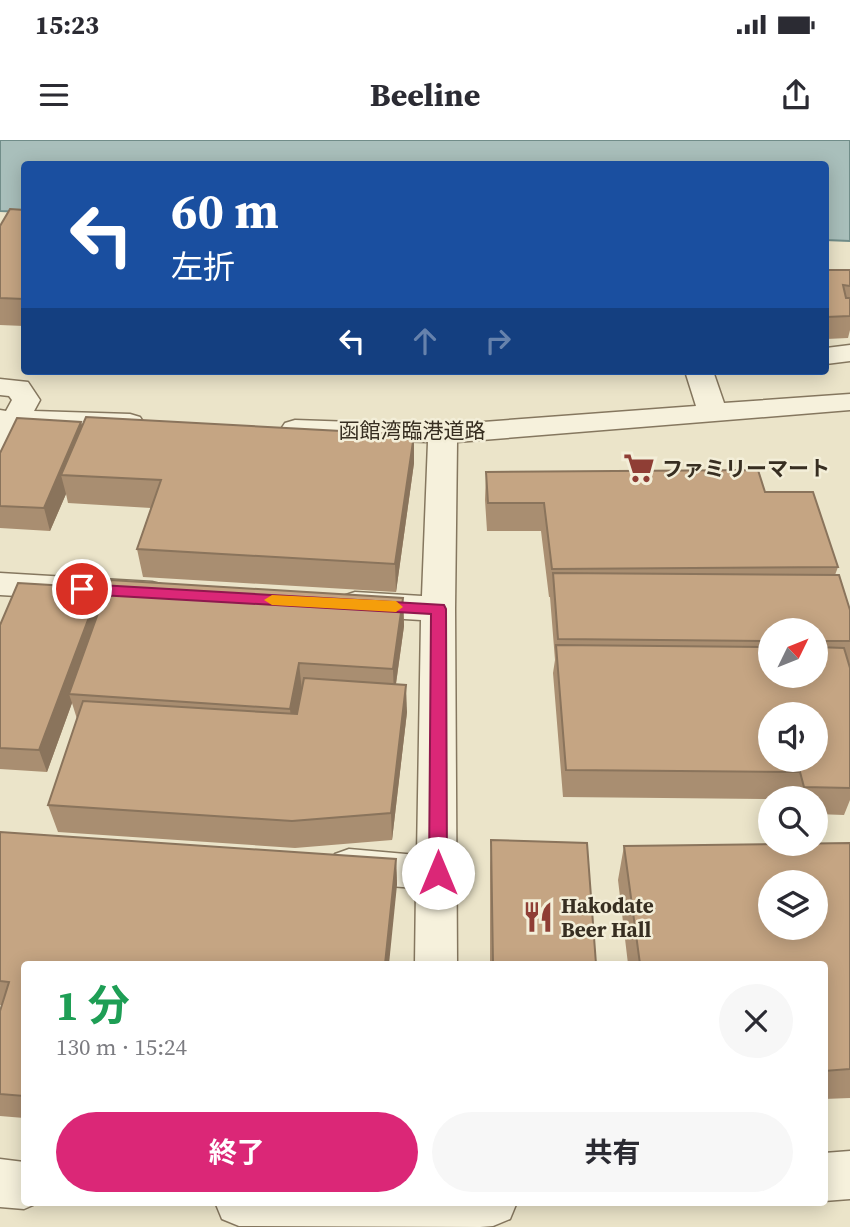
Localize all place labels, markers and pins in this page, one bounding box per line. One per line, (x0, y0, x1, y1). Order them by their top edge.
supermarket icon: ファミリーマート (622, 451, 656, 485)
place label: ファミリーマート (662, 454, 830, 483)
pin (52, 559, 112, 619)
place label: Hakodate Beer Hall (561, 891, 654, 944)
restaurant icon: Hakodate Beer Hall (521, 900, 555, 934)

